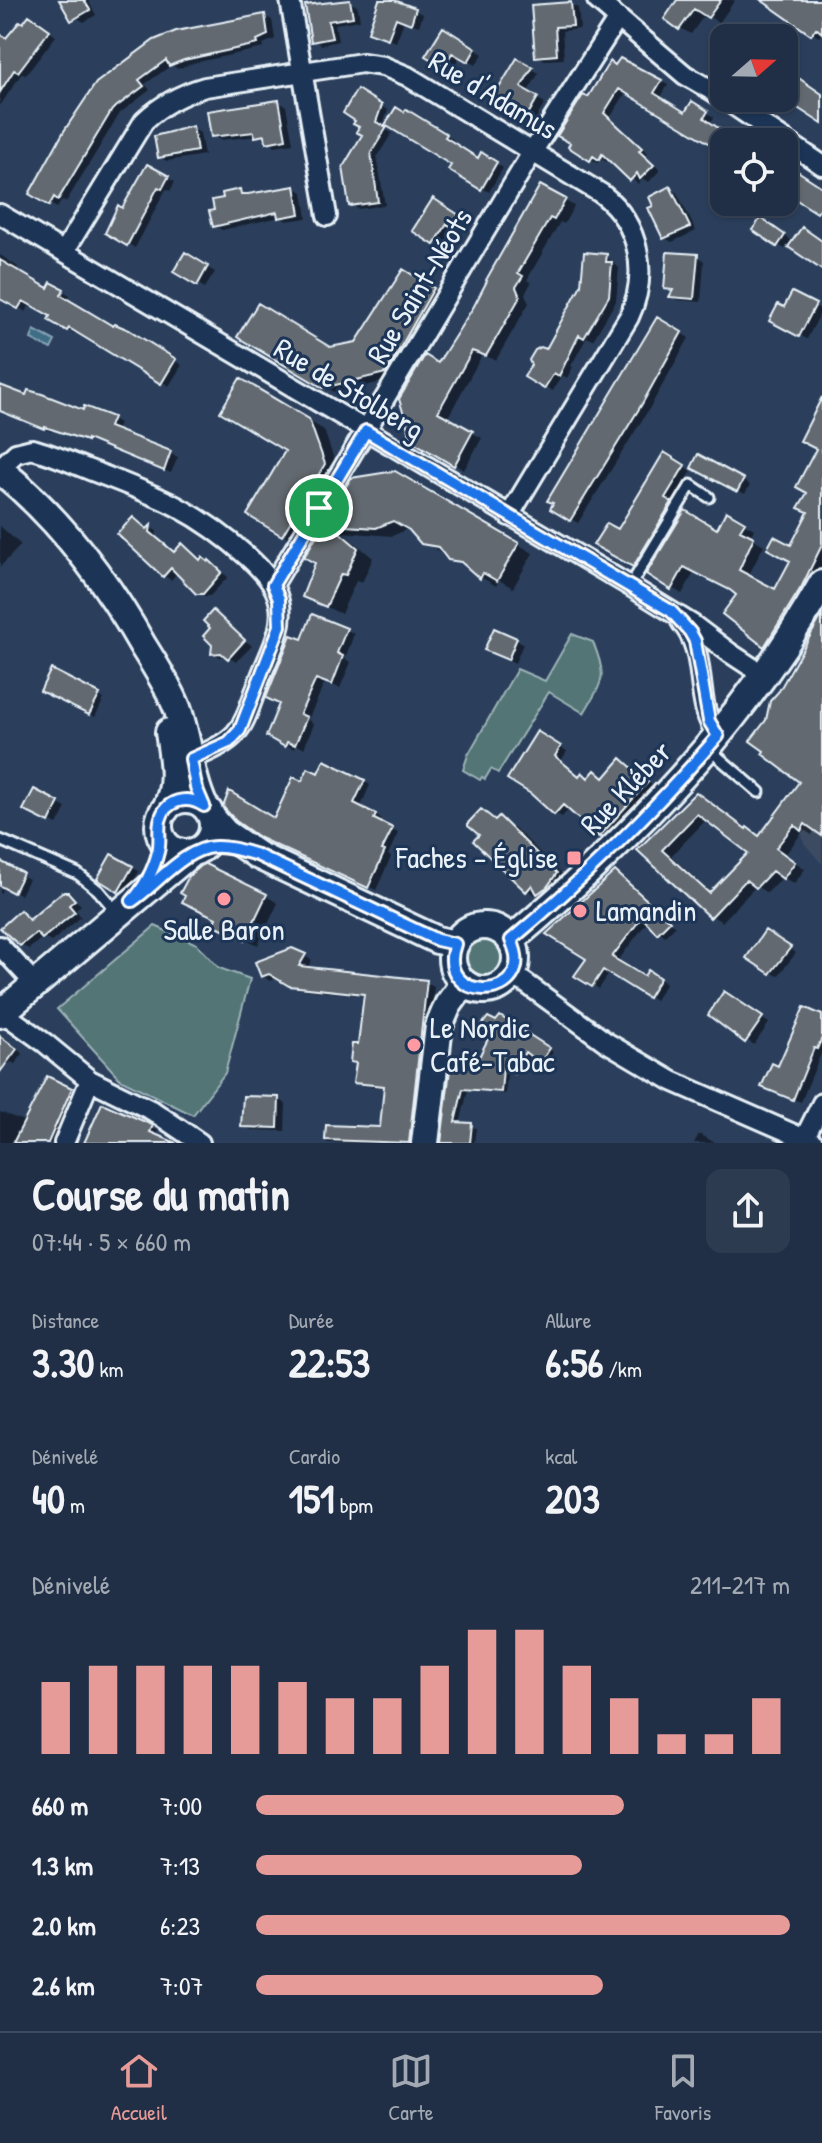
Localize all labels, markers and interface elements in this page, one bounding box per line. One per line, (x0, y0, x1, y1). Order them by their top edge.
north arrow (710, 24, 798, 112)
map controls (710, 24, 798, 216)
street label: Rue d'Adamus (422, 40, 565, 148)
button: locate (710, 128, 798, 216)
street label: Rue Saint-Néots (357, 200, 481, 371)
street label: Rue de Stolberg (267, 328, 432, 449)
pin (285, 474, 353, 542)
icon: arrive (297, 486, 341, 530)
street label: Rue Kléber (571, 731, 680, 843)
place label: Faches – Église (395, 837, 558, 877)
marker: Faches – Église (565, 849, 583, 867)
marker: Salle Baron (215, 890, 233, 908)
place label: Lamandin (596, 890, 697, 930)
marker: Lamandin (571, 902, 589, 920)
place label: Salle Baron (163, 909, 285, 949)
place label: Le Nordic Café-Tabac (430, 1007, 555, 1081)
marker: Le Nordic Café-Tabac (405, 1036, 423, 1054)
text: Course du matin (32, 1164, 290, 1224)
button: share (706, 1169, 790, 1253)
text: 07:44 · 5 × 660 m (32, 1224, 191, 1259)
text: Distance (32, 1305, 99, 1335)
text: Durée (289, 1305, 334, 1335)
text: Allure (545, 1305, 592, 1335)
text: 3.30 (32, 1335, 94, 1389)
text: 22:53 (289, 1335, 370, 1389)
text: 6:56 (545, 1335, 603, 1389)
text: km (94, 1354, 123, 1384)
text: /km (603, 1354, 642, 1384)
text: Dénivelé (32, 1441, 98, 1471)
text: Cardio (289, 1441, 340, 1471)
text: kcal (545, 1441, 577, 1471)
text: 40 (32, 1471, 65, 1525)
text: 151 (289, 1471, 335, 1525)
text: 203 (545, 1471, 600, 1525)
text: m (65, 1490, 85, 1520)
text: bpm (335, 1490, 373, 1520)
text: Dénivelé (32, 1567, 110, 1602)
text: 211–217 m (690, 1567, 790, 1602)
text: 660 m (32, 1788, 88, 1823)
text: 7:00 (160, 1788, 202, 1823)
text: 1.3 km (32, 1848, 93, 1883)
text: 7:13 (160, 1848, 200, 1883)
text: 2.0 km (32, 1908, 96, 1943)
text: 6:23 (160, 1908, 200, 1943)
text: 2.6 km (32, 1968, 95, 2003)
text: 7:07 (160, 1968, 203, 2003)
tab: Accueil (111, 2049, 167, 2127)
tab: Carte (388, 2049, 434, 2127)
tab: Favoris (655, 2049, 711, 2127)

